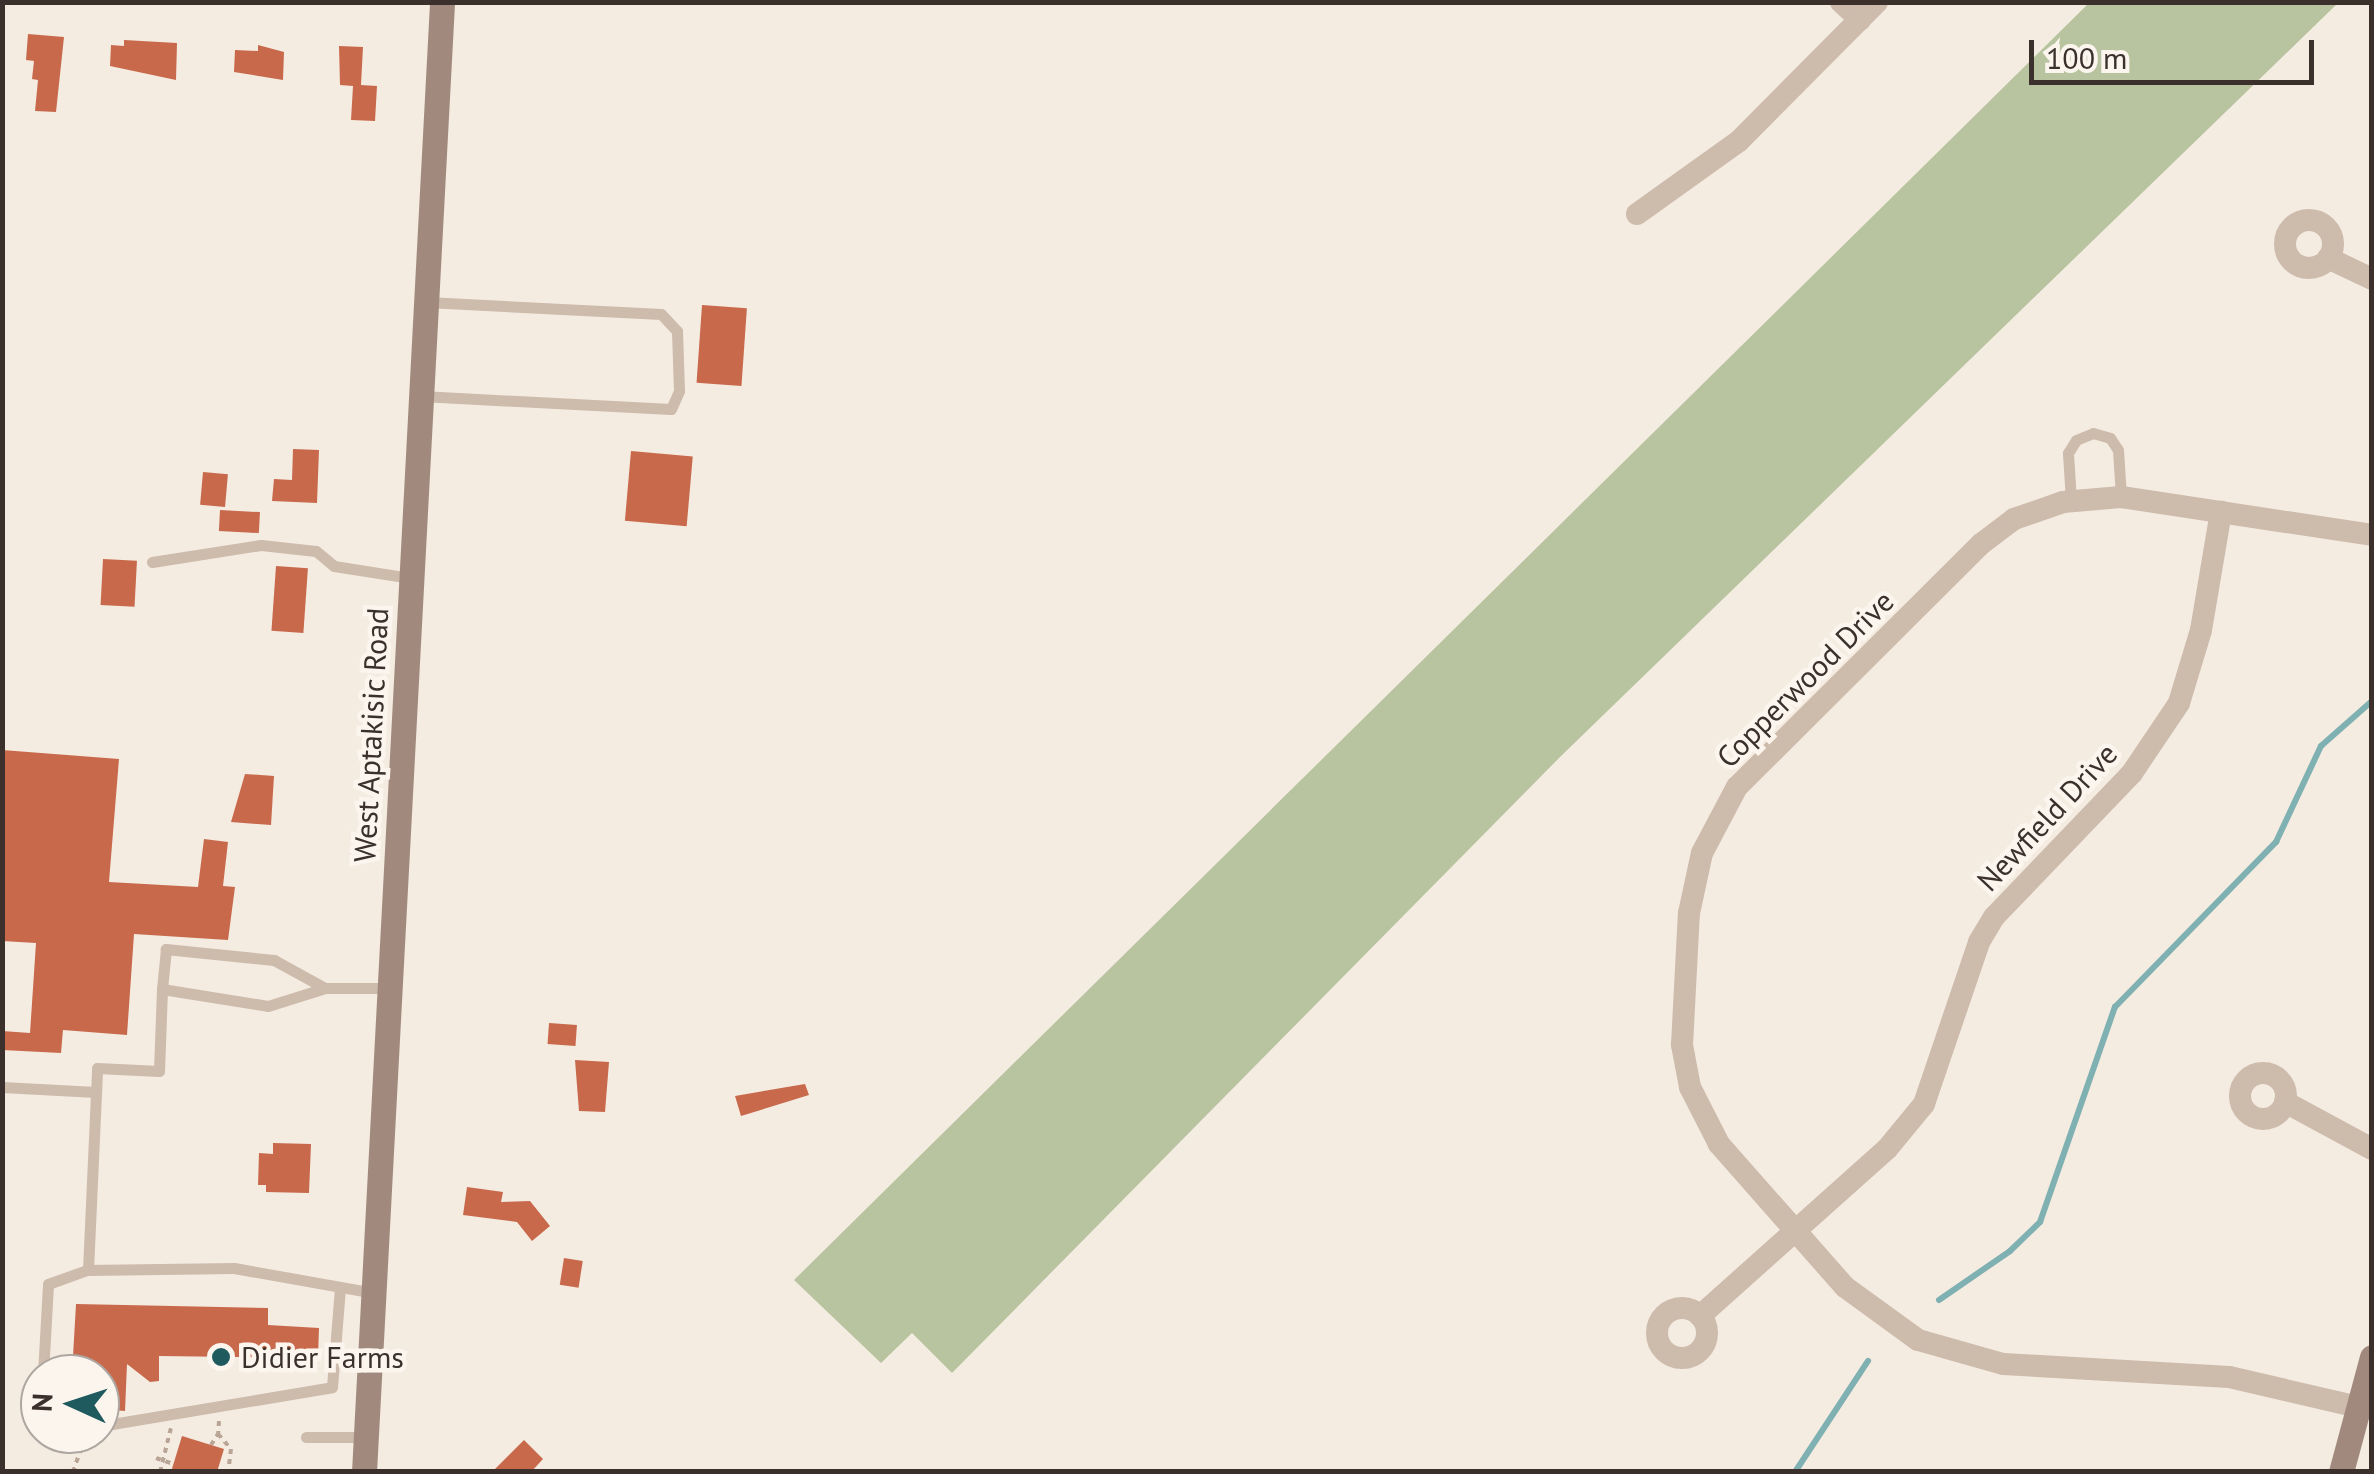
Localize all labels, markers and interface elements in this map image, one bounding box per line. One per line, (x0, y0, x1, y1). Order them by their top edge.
scale bar (2034, 20, 2319, 82)
text: 100 m (2046, 38, 2127, 77)
street label: Copperwood Drive (1709, 583, 1901, 775)
street label: West Aptakisic Road (346, 606, 396, 864)
street label: Newfield Drive (1969, 736, 2125, 898)
place label: Didier Farms (241, 1339, 404, 1375)
marker: Didier Farms (210, 1346, 232, 1368)
north arrow (20, 1354, 120, 1454)
text: N (23, 1392, 60, 1413)

